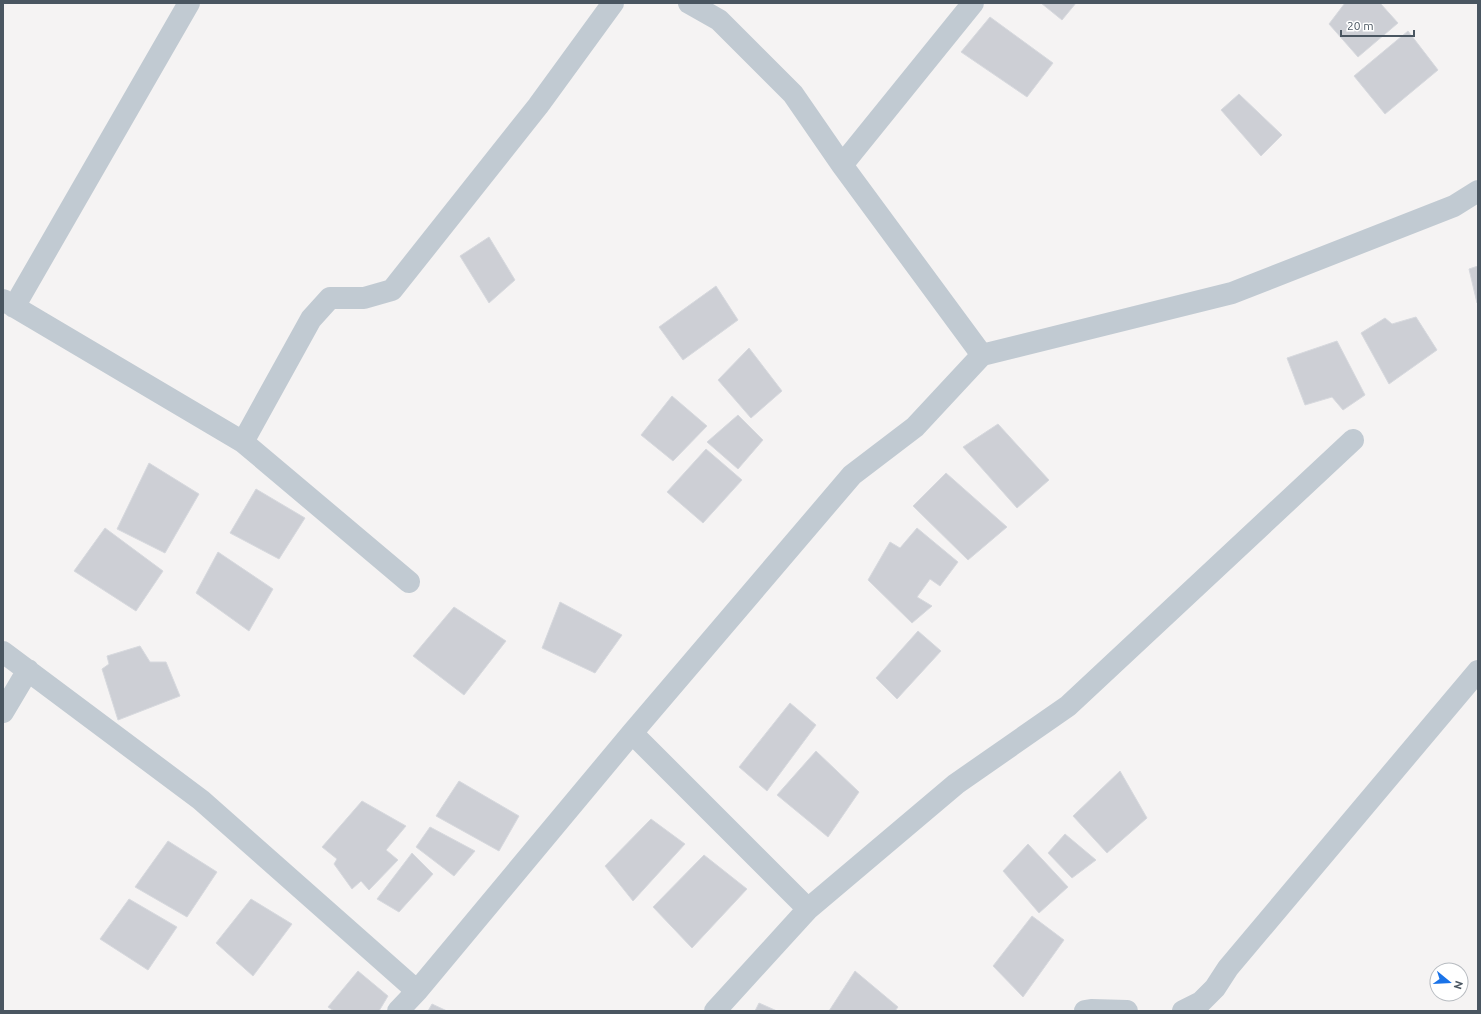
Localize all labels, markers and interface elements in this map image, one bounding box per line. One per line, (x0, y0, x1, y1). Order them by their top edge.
scale bar (1341, 12, 1414, 38)
text: 20 m (1347, 19, 1374, 32)
north arrow (1429, 962, 1469, 1002)
text: N (1452, 979, 1465, 991)

